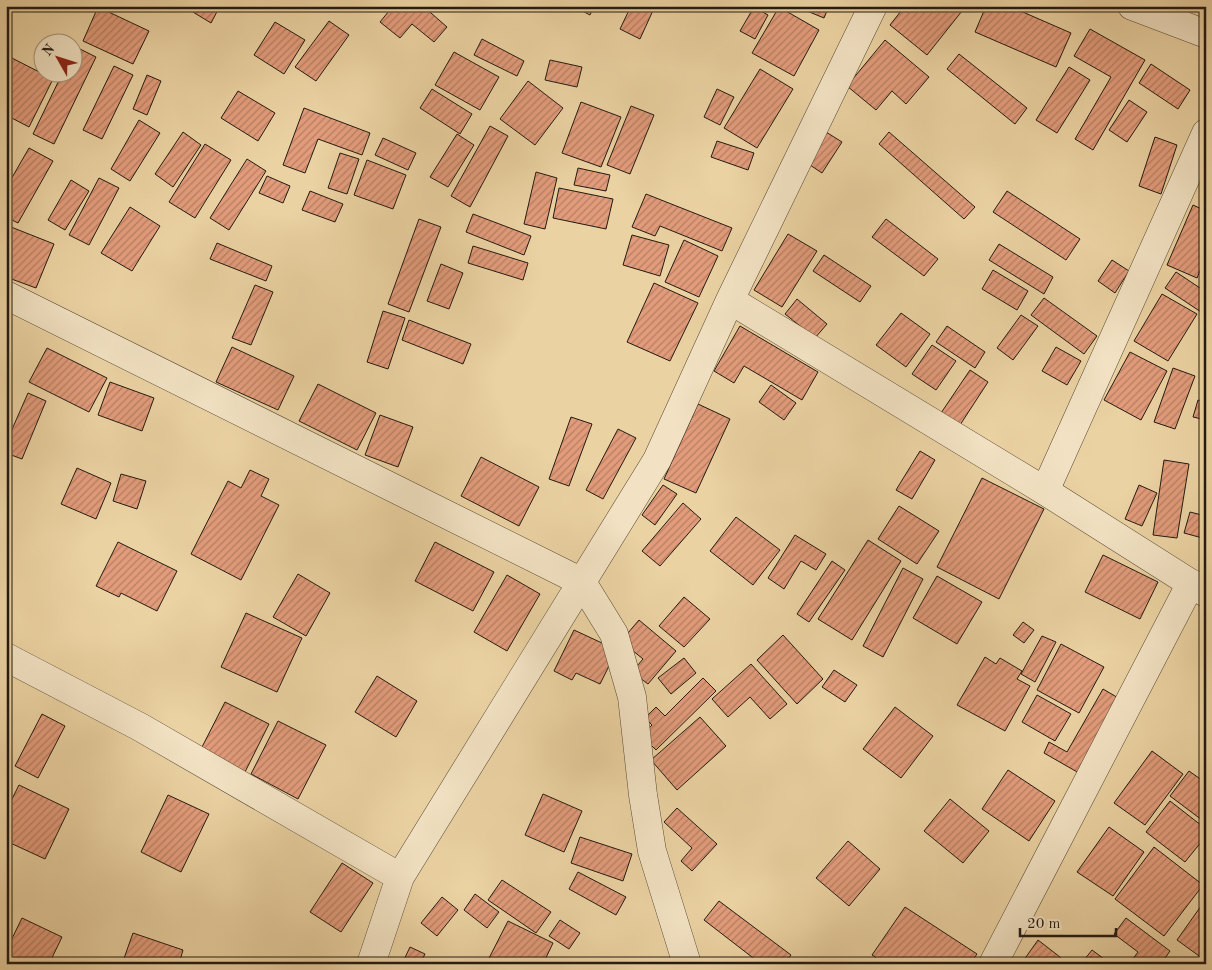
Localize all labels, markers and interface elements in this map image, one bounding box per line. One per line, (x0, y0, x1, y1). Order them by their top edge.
north arrow (32, 32, 82, 82)
text: N (40, 42, 58, 59)
scale bar (1020, 905, 1116, 937)
text: 20 m (1027, 917, 1061, 932)

